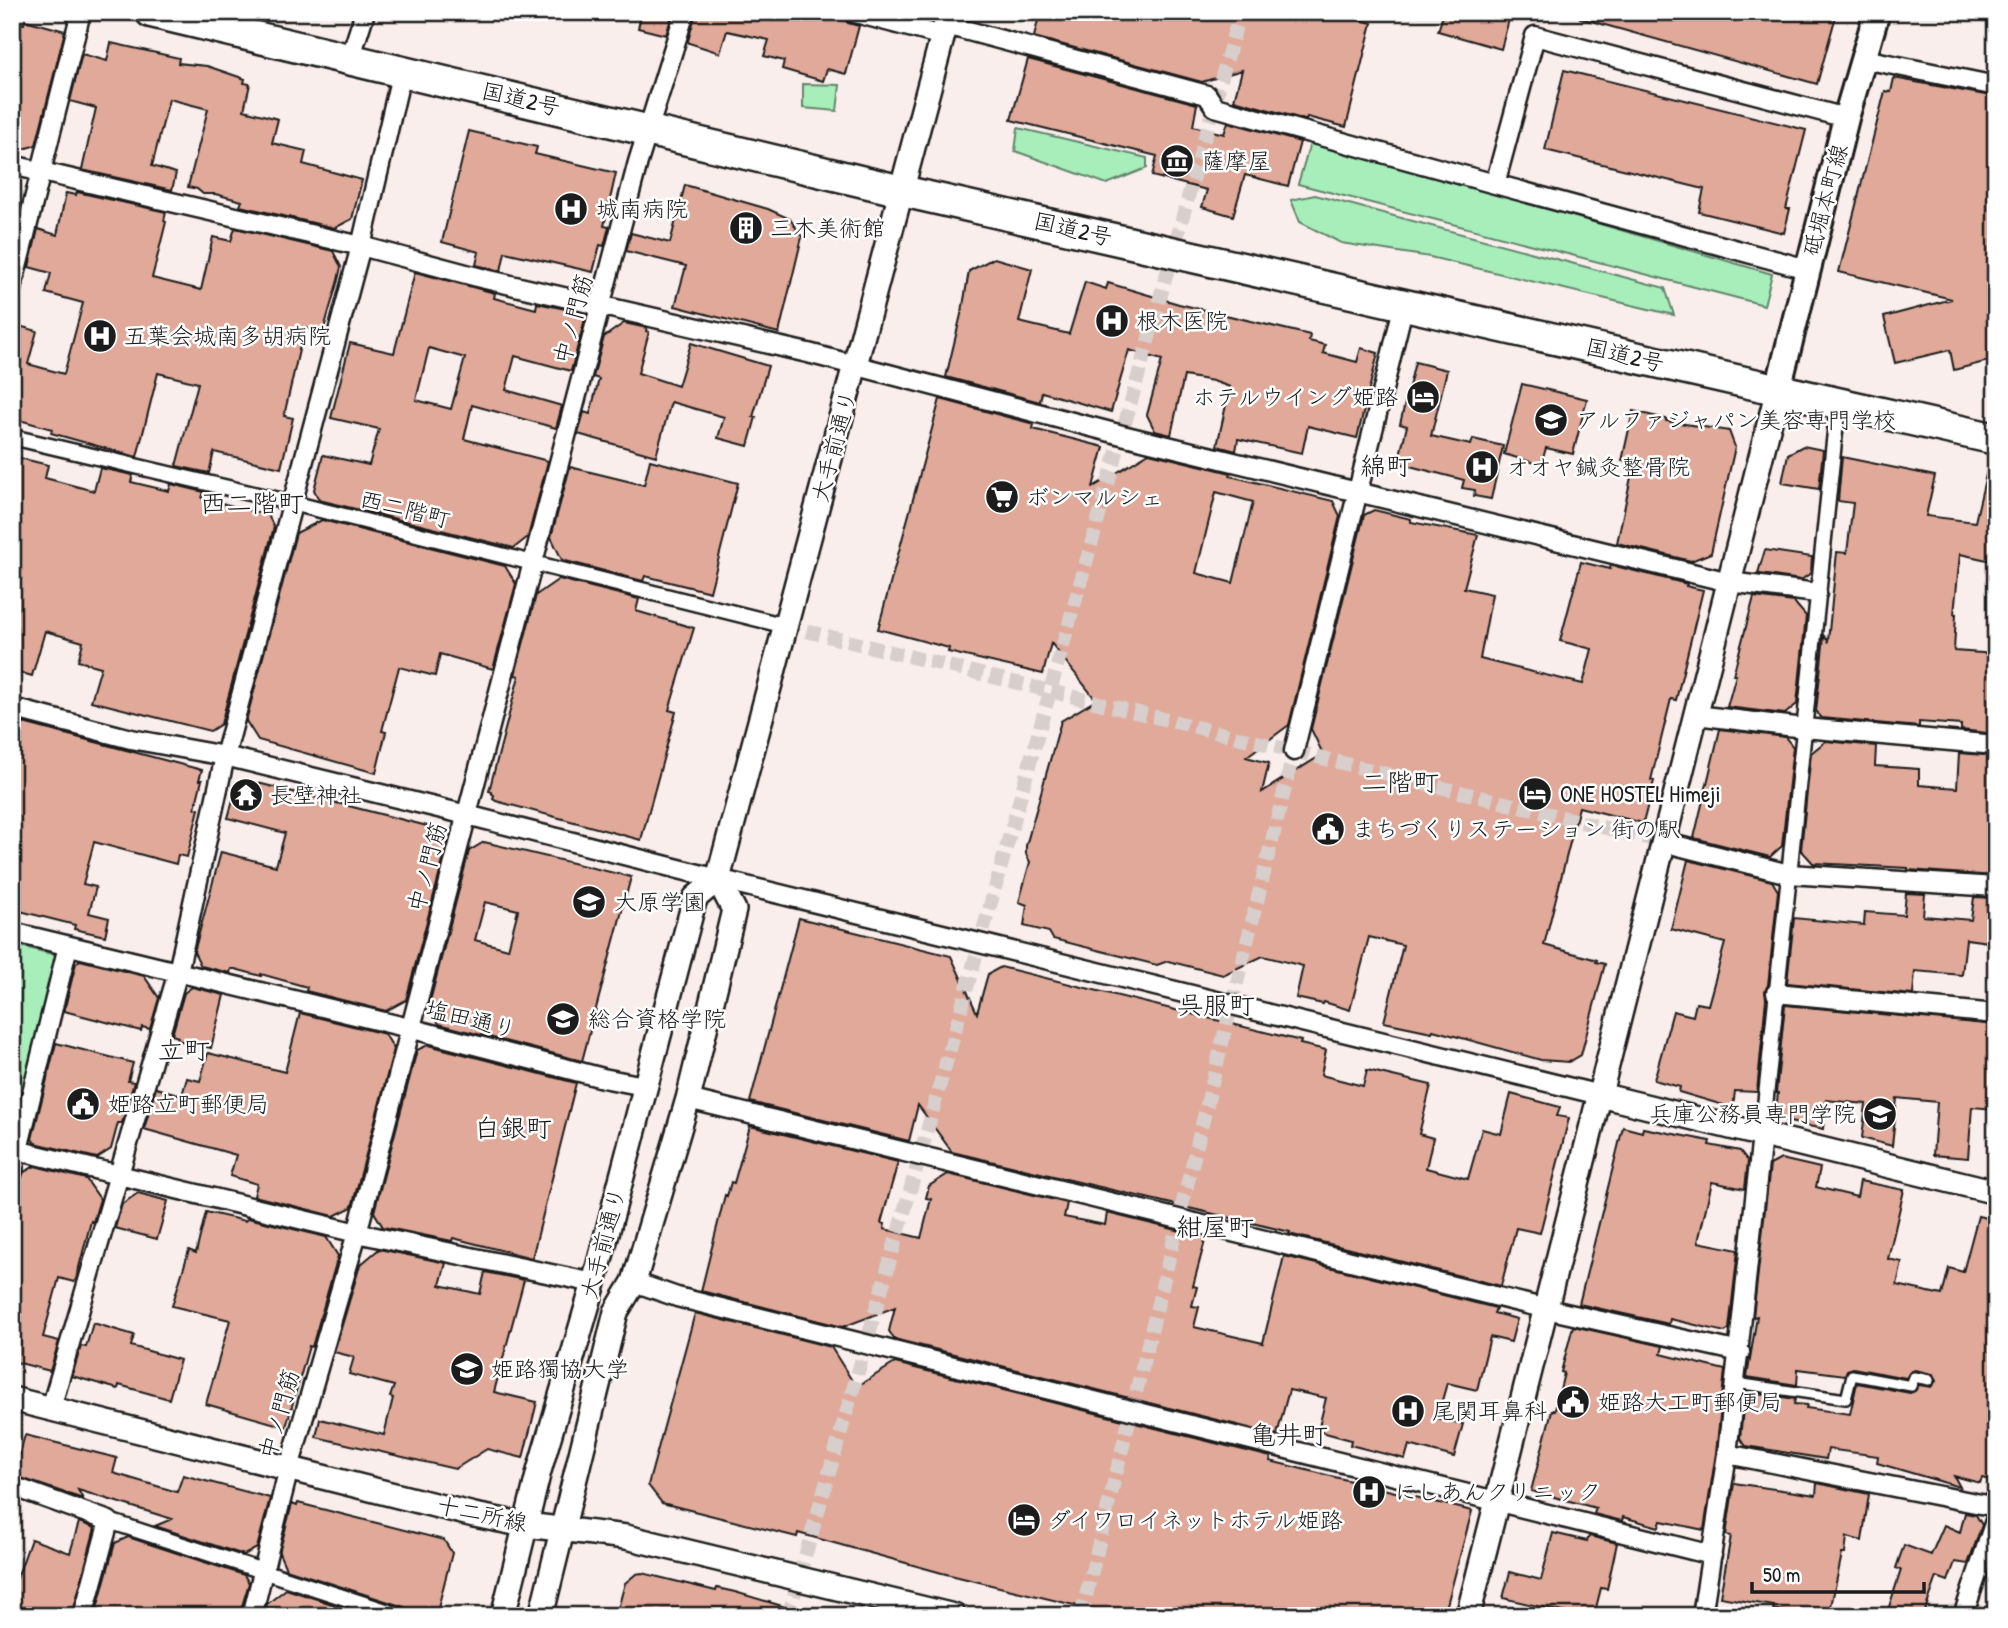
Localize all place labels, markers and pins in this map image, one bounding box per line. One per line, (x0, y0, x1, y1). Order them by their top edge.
museum icon: 薩摩屋 (1158, 142, 1196, 180)
place label: 薩摩屋 (1202, 145, 1271, 176)
hospital icon: 城南病院 (552, 190, 590, 228)
place label: 城南病院 (596, 193, 688, 224)
building icon: 三木美術館 (727, 209, 765, 247)
place label: 三木美術館 (770, 212, 885, 243)
hospital icon: 根木医院 (1093, 302, 1131, 340)
place label: 根木医院 (1136, 305, 1228, 336)
hospital icon: 五葉会城南多胡病院 (81, 317, 119, 355)
place label: 五葉会城南多胡病院 (124, 320, 331, 351)
hotel icon: ホテルウイング姫路 (1404, 378, 1442, 416)
place label: ホテルウイング姫路 (1193, 381, 1398, 412)
school or university icon: アルファジャパン美容専門学校 (1532, 401, 1570, 439)
place label: アルファジャパン美容専門学校 (1576, 404, 1897, 435)
hospital icon: オオヤ鍼灸整骨院 (1463, 448, 1501, 486)
place label: オオヤ鍼灸整骨院 (1506, 451, 1690, 482)
supermarket icon: ボンマルシェ (983, 478, 1021, 516)
place label: ボンマルシェ (1026, 481, 1164, 512)
hotel icon: ONE HOSTEL Himeji (1516, 775, 1554, 813)
temple icon: 長壁神社 (227, 776, 265, 814)
place label: ONE HOSTEL Himeji (1560, 778, 1721, 809)
place label: 長壁神社 (270, 779, 362, 810)
public building icon: まちづくりステーション 街の駅 (1309, 810, 1347, 848)
place label: まちづくりステーション 街の駅 (1352, 813, 1680, 844)
school or university icon: 大原学園 (570, 883, 608, 921)
place label: 大原学園 (614, 886, 706, 917)
school or university icon: 総合資格学院 (544, 1000, 582, 1038)
place label: 総合資格学院 (588, 1003, 726, 1034)
public building icon: 姫路立町郵便局 (64, 1085, 102, 1123)
place label: 姫路立町郵便局 (108, 1088, 269, 1119)
school or university icon: 兵庫公務員専門学院 (1861, 1095, 1899, 1133)
place label: 兵庫公務員専門学院 (1649, 1098, 1856, 1129)
school or university icon: 姫路獨協大学 (448, 1350, 486, 1388)
place label: 姫路獨協大学 (491, 1353, 629, 1384)
public building icon: 姫路大工町郵便局 (1554, 1383, 1592, 1421)
place label: 姫路大工町郵便局 (1598, 1386, 1782, 1417)
hospital icon: 尾関耳鼻科 (1389, 1392, 1427, 1430)
place label: 尾関耳鼻科 (1432, 1395, 1547, 1426)
hospital icon: にしあんクリニック (1350, 1473, 1388, 1511)
place label: にしあんクリニック (1394, 1476, 1601, 1507)
hotel icon: ダイワロイネットホテル姫路 (1005, 1501, 1043, 1539)
place label: ダイワロイネットホテル姫路 (1048, 1504, 1343, 1535)

